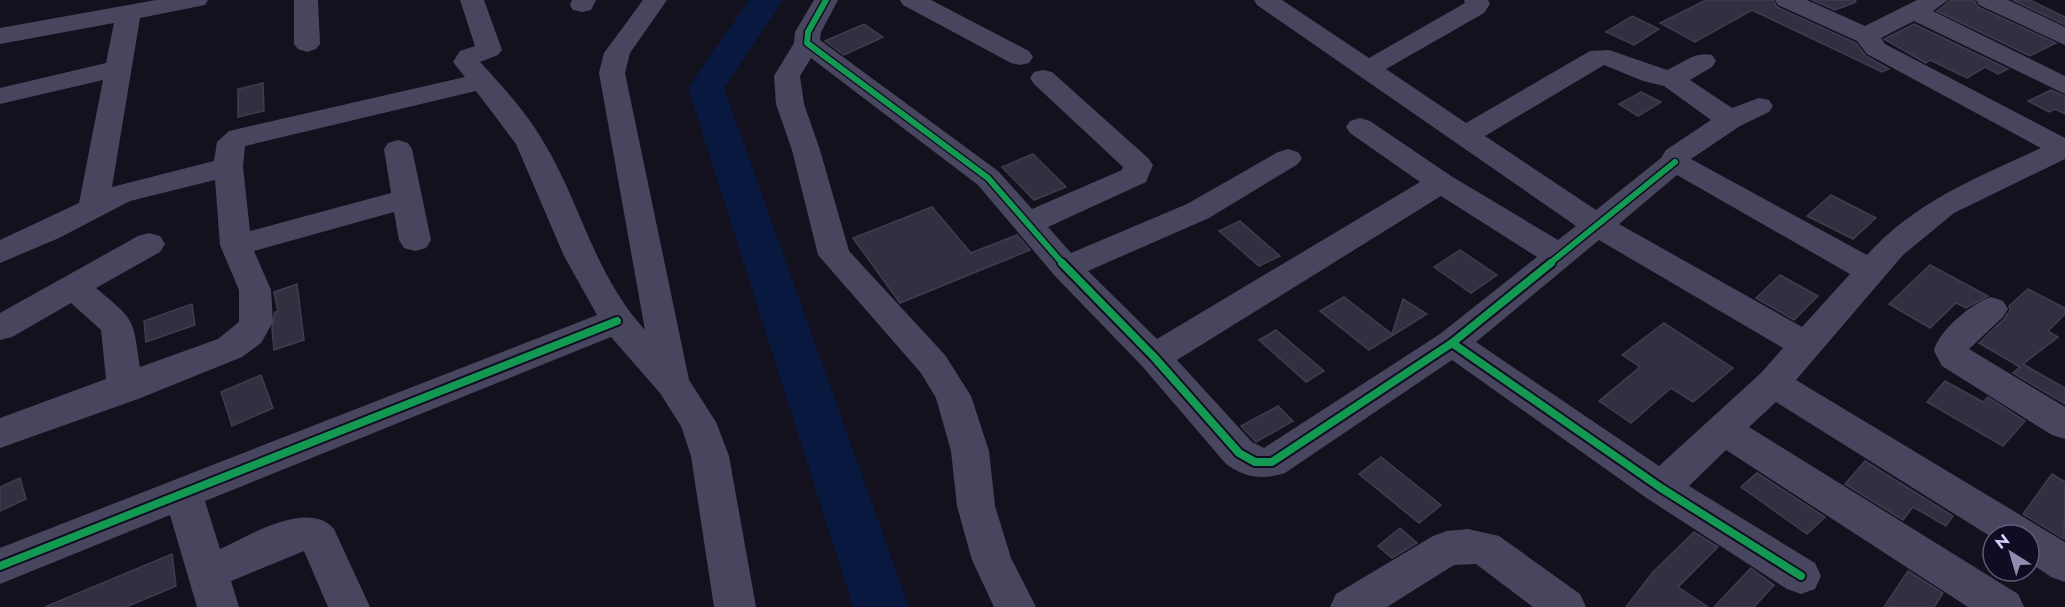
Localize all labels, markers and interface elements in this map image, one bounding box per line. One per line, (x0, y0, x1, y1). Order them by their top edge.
north arrow (1981, 523, 2041, 583)
text: N (1990, 528, 2014, 554)

